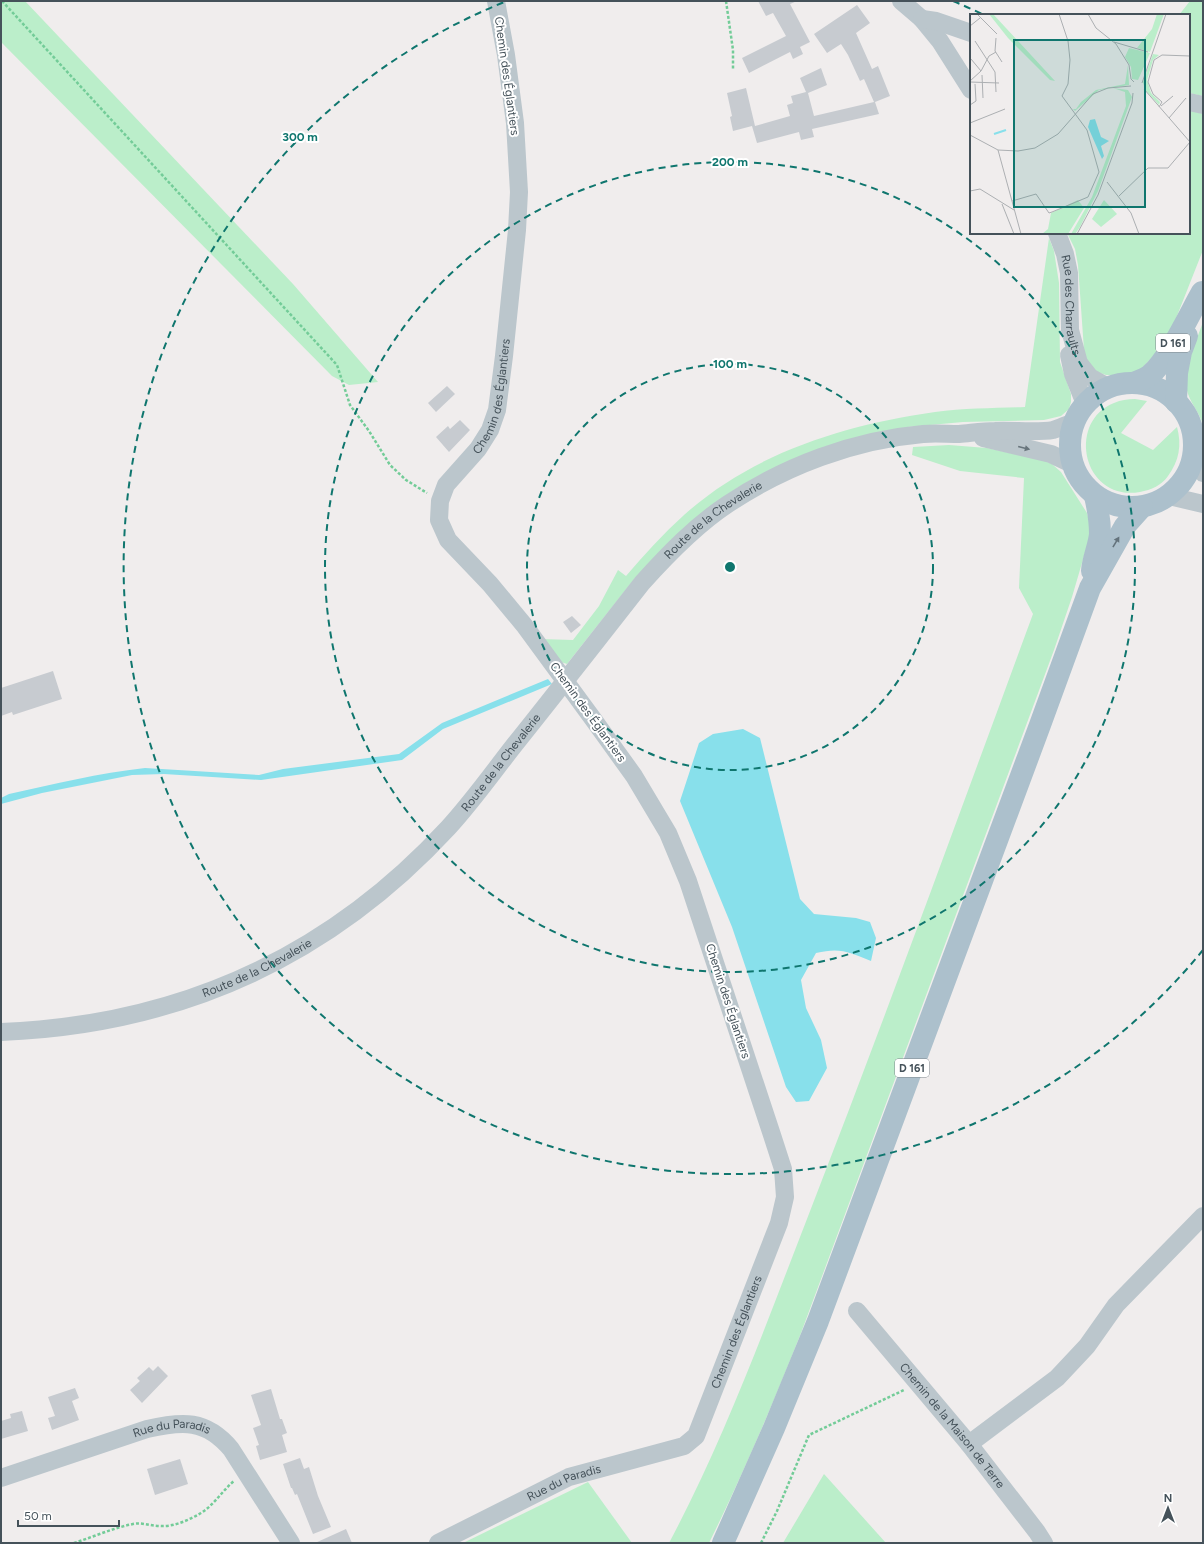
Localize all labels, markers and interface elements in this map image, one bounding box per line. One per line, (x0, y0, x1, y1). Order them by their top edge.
inset map (970, 14, 1190, 234)
street label: Chemin des Églantiers (492, 16, 522, 137)
text: 300 m (282, 130, 318, 144)
text: 200 m (712, 155, 748, 169)
street label: Rue des Charraults (1058, 253, 1084, 357)
road number: D 161 (1156, 334, 1190, 352)
street label: Chemin des Églantiers (470, 338, 513, 457)
text: 100 m (713, 357, 747, 371)
one-way arrow (1018, 445, 1030, 451)
street label: Route de la Chevalerie (661, 478, 765, 562)
one-way arrow (1112, 537, 1120, 547)
centre of rings (723, 560, 737, 574)
street label: Chemin des Églantiers (547, 659, 629, 765)
street label: Route de la Chevalerie (458, 711, 544, 814)
street label: Route de la Chevalerie (200, 935, 315, 1000)
street label: Chemin des Églantiers (703, 942, 753, 1061)
road number: D 161 (895, 1059, 929, 1077)
street label: Chemin des Églantiers (708, 1273, 765, 1390)
street label: Chemin de la Maison de Terre (897, 1360, 1008, 1491)
street label: Rue du Paradis (131, 1417, 213, 1440)
street label: Rue du Paradis (525, 1462, 603, 1504)
north arrow (1148, 1488, 1188, 1528)
text: N (1164, 1492, 1172, 1505)
scale bar (18, 1502, 119, 1528)
text: 50 m (24, 1509, 52, 1523)

